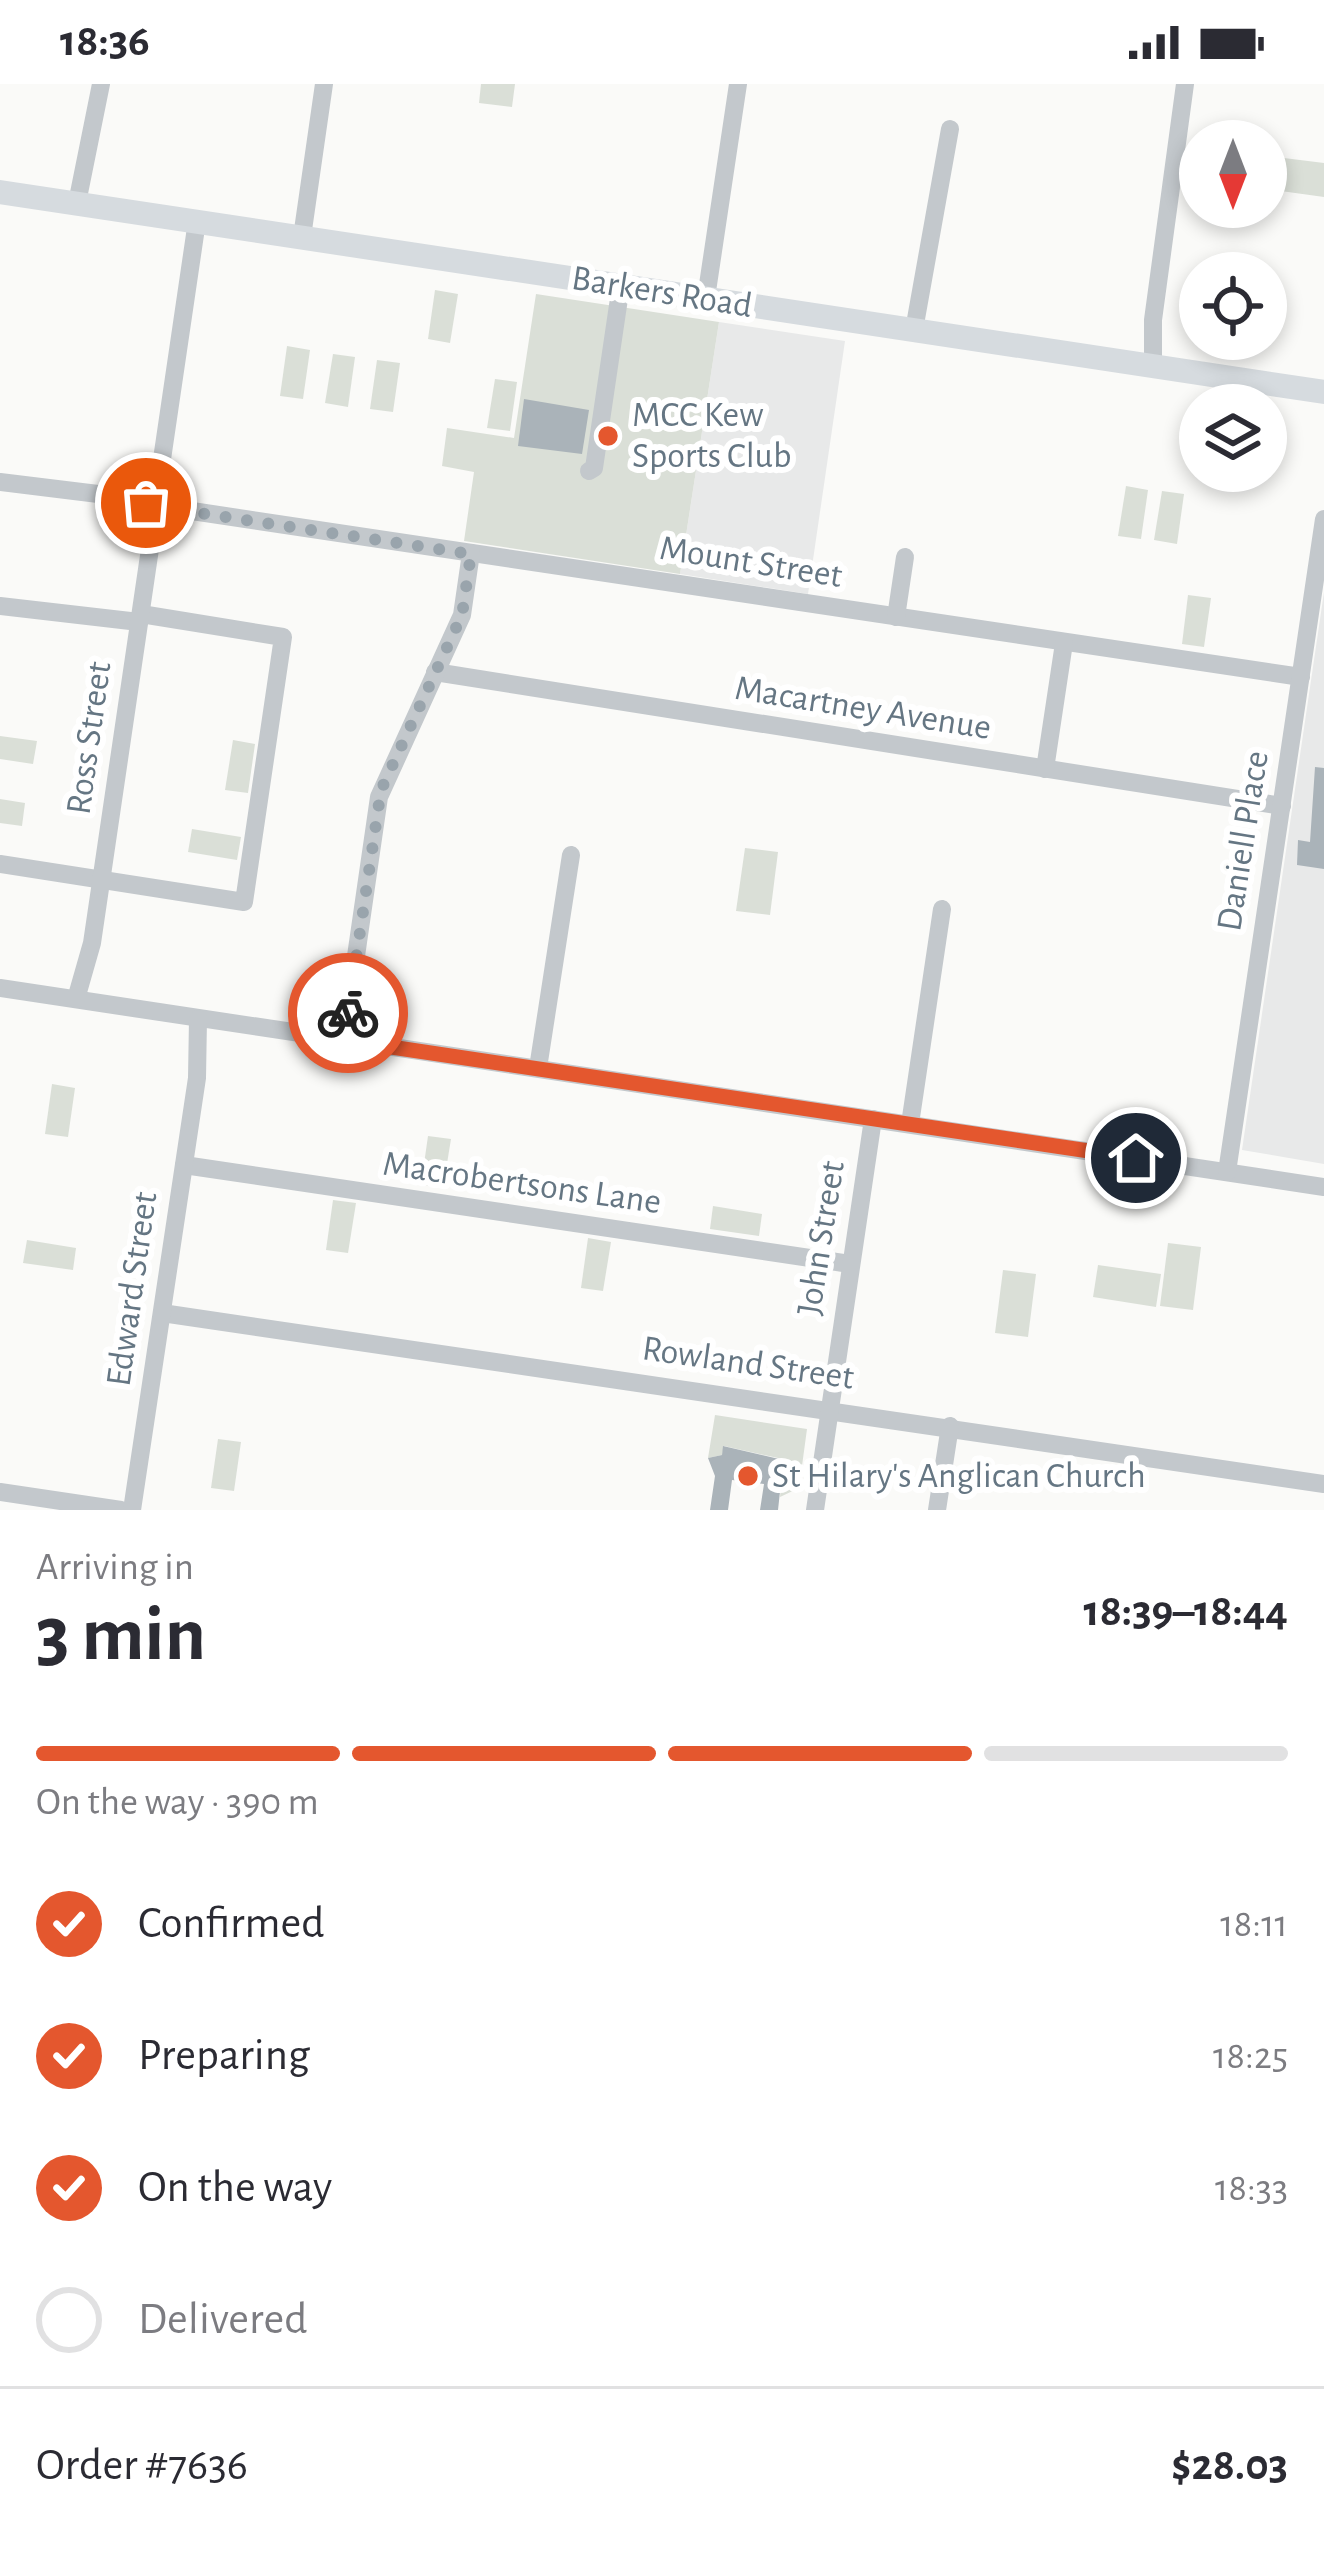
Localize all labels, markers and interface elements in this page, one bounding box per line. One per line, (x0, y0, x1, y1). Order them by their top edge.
text: 18:36 (60, 19, 150, 64)
north arrow (1179, 120, 1287, 228)
map controls (1179, 120, 1287, 492)
button: locate (1179, 252, 1287, 360)
street label: Barkers Road (569, 260, 755, 324)
button: layers (1179, 384, 1287, 492)
place label: MCC Kew Sports Club (632, 397, 791, 474)
marker: MCC Kew Sports Club (595, 423, 621, 449)
pin (95, 452, 197, 554)
icon: bag (113, 470, 179, 536)
street label: Mount Street (657, 530, 845, 594)
street label: Ross Street (60, 659, 118, 817)
street label: Macartney Avenue (732, 670, 994, 746)
street label: Daniell Place (1211, 748, 1275, 934)
courier (288, 953, 408, 1073)
icon: bike (315, 980, 381, 1046)
pin (1085, 1107, 1187, 1209)
icon: home (1103, 1125, 1169, 1191)
street label: Macrobertsons Lane (381, 1146, 663, 1220)
street label: John Street (791, 1158, 851, 1318)
street label: Edward Street (101, 1189, 164, 1389)
street label: Rowland Street (640, 1330, 857, 1396)
place label: St Hilary's Anglican Church (772, 1458, 1146, 1494)
marker: St Hilary's Anglican Church (735, 1463, 761, 1489)
text: Arriving in (36, 1548, 194, 1587)
text: 18:39–18:44 (1083, 1589, 1288, 1634)
text: 3 min (36, 1597, 206, 1675)
text: On the way · 390 m (36, 1783, 319, 1822)
icon: check (36, 1891, 102, 1957)
text: Confirmed (138, 1901, 324, 1946)
text: 18:11 (1220, 1905, 1288, 1944)
icon: check (36, 2023, 102, 2089)
text: Preparing (138, 2033, 310, 2078)
text: 18:25 (1213, 2037, 1288, 2076)
icon: check (36, 2155, 102, 2221)
text: On the way (138, 2165, 332, 2210)
text: 18:33 (1215, 2169, 1288, 2208)
text: Delivered (138, 2297, 307, 2342)
text: Order #7636 (36, 2443, 248, 2488)
text: $28.03 (1171, 2443, 1288, 2488)

